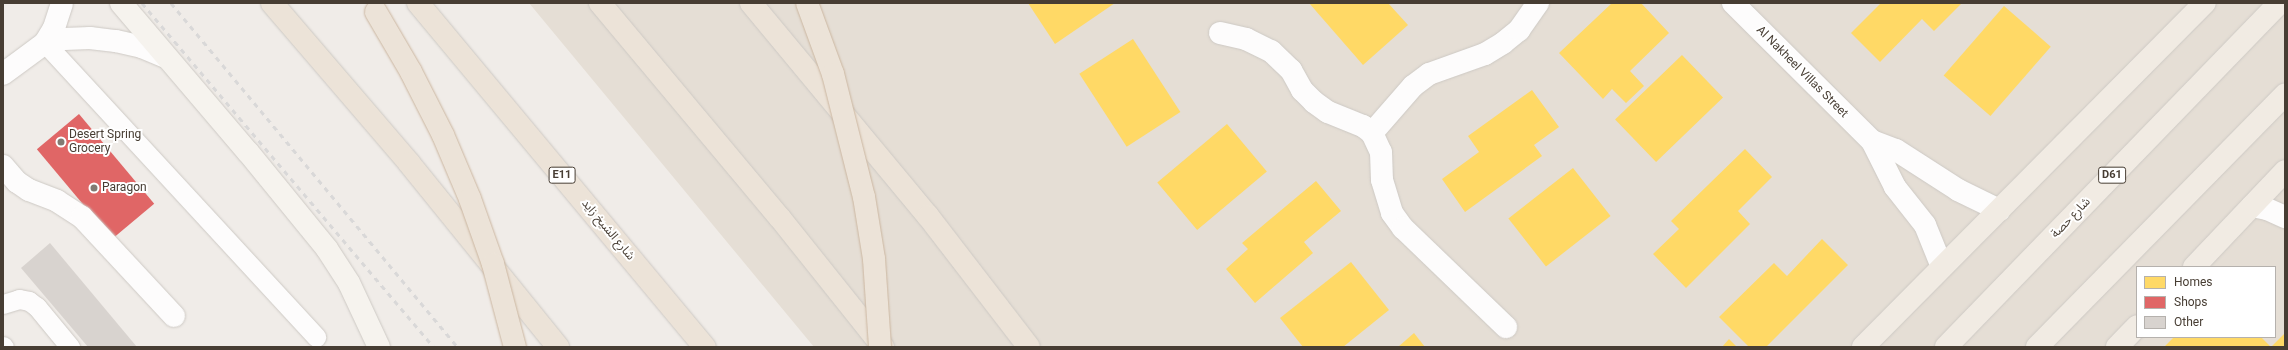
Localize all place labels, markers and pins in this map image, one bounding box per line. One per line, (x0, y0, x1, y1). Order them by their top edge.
place label: Desert Spring Grocery (69, 128, 141, 156)
marker: Desert Spring Grocery (56, 137, 66, 147)
place label: Paragon (102, 181, 147, 195)
marker: Paragon (89, 183, 99, 193)

